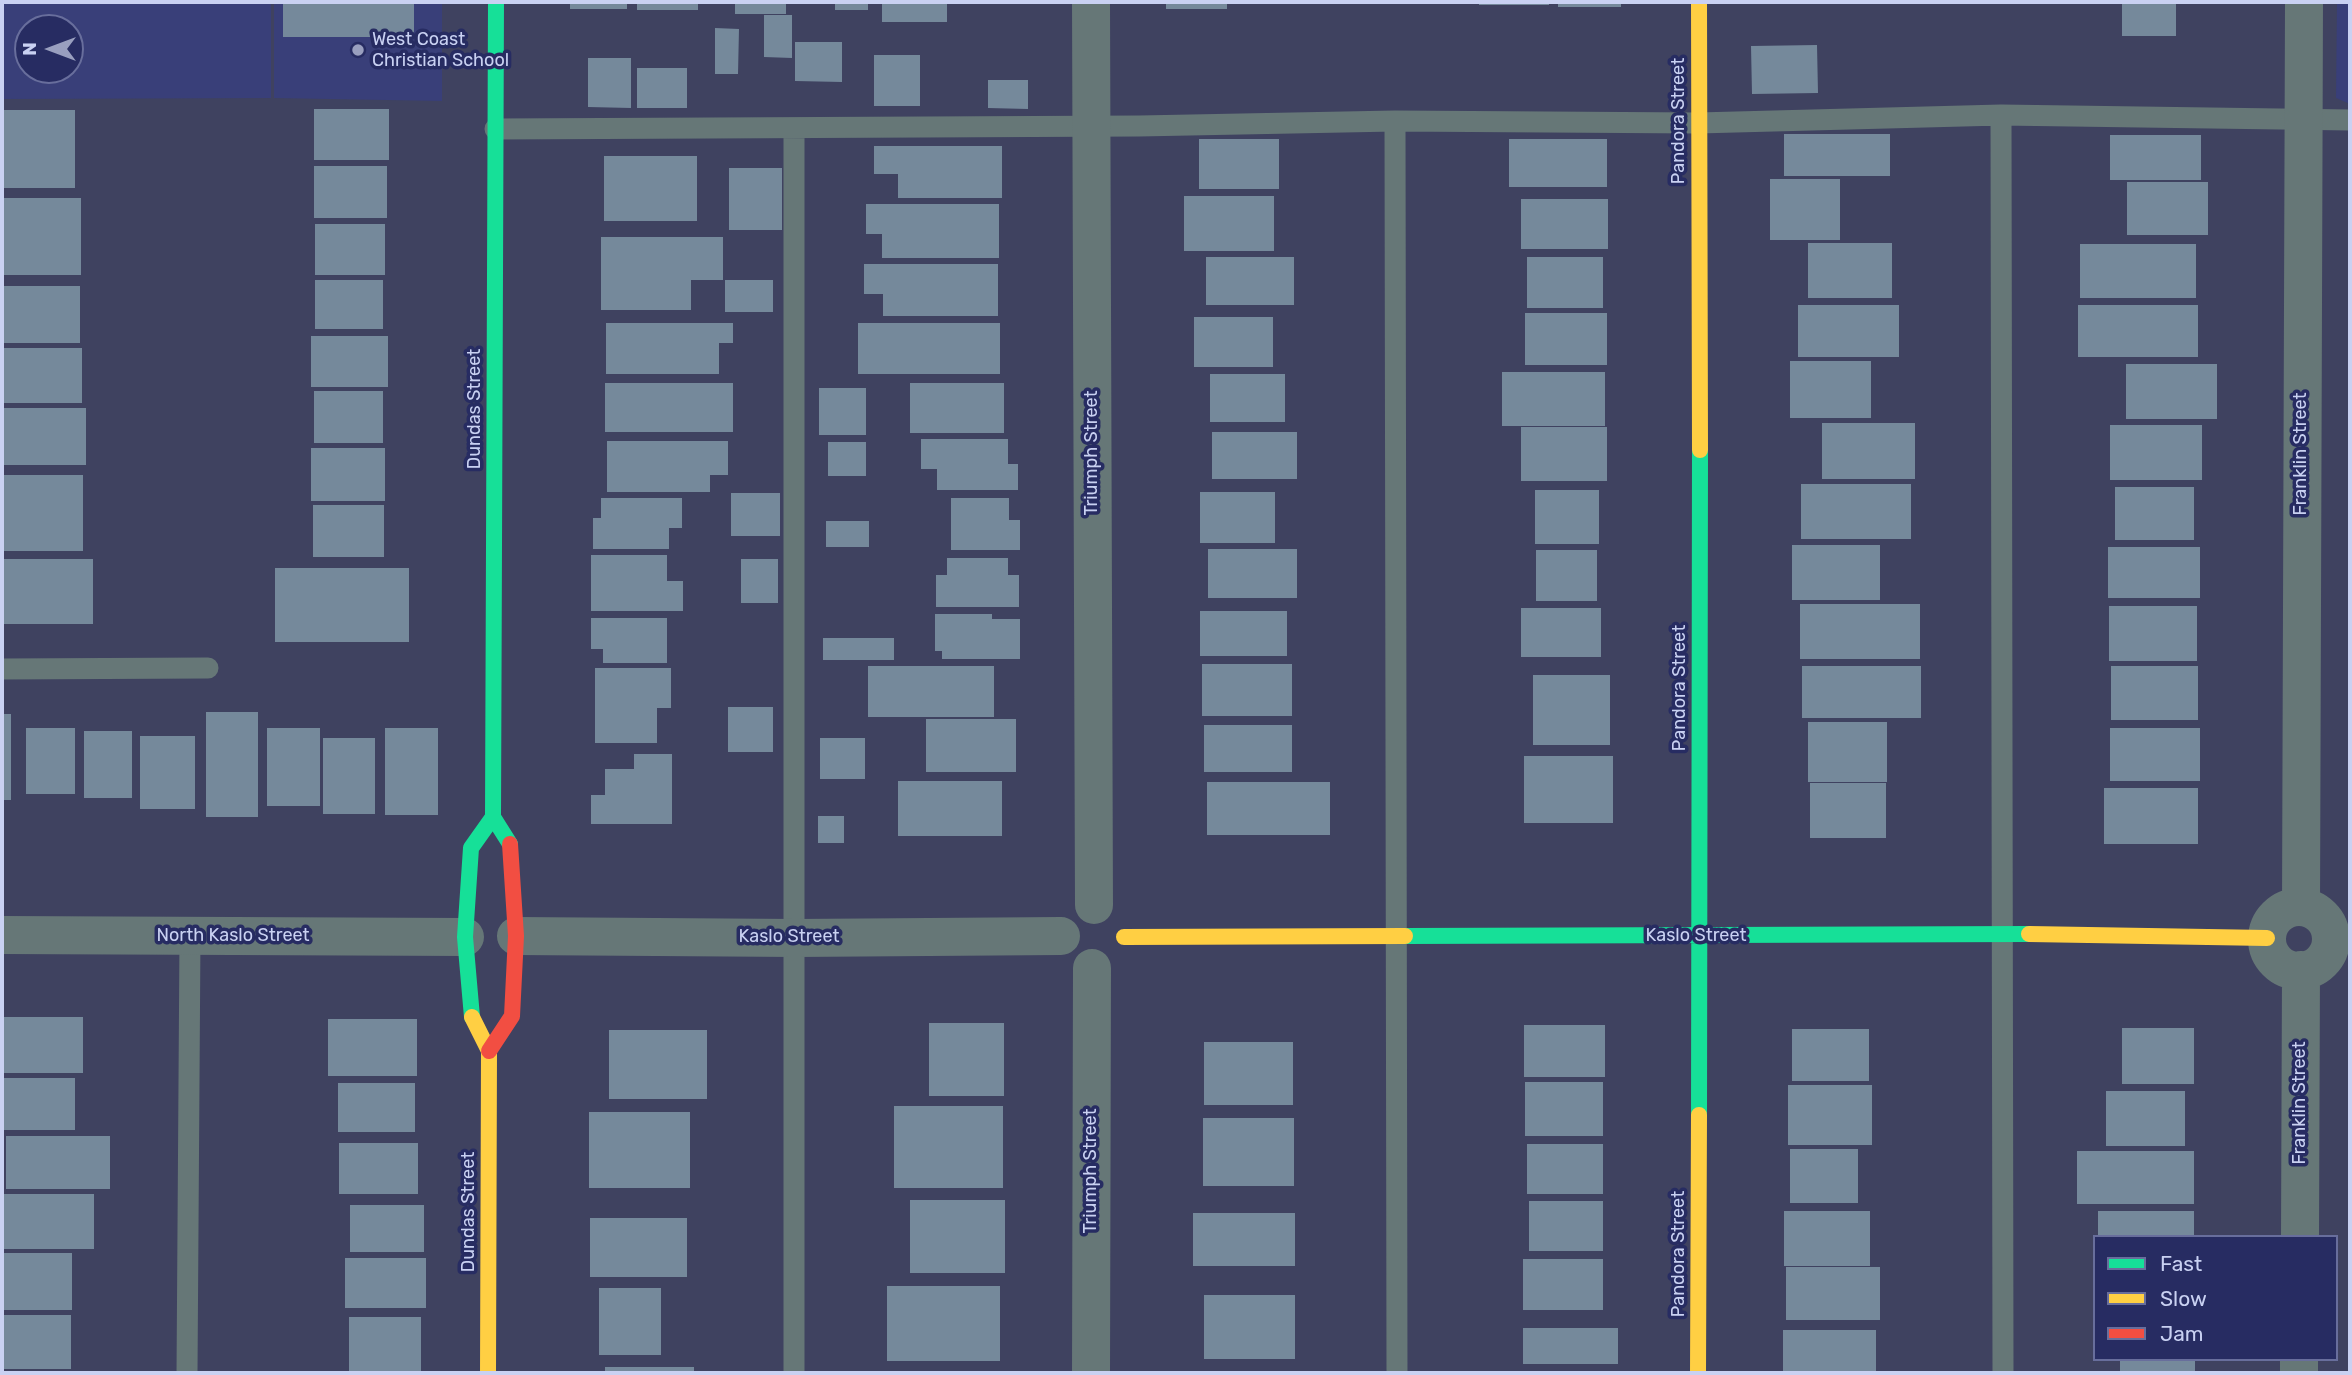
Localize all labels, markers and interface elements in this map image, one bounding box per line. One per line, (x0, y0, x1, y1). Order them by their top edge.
north arrow (14, 14, 84, 84)
place label: West Coast Christian School (372, 29, 509, 72)
text: N (18, 42, 41, 56)
marker: West Coast Christian School (350, 42, 366, 58)
street label: Pandora Street (1668, 58, 1690, 184)
street label: Dundas Street (464, 349, 486, 469)
street label: Triumph Street (1081, 390, 1103, 516)
street label: Franklin Street (2290, 392, 2312, 516)
street label: Pandora Street (1669, 625, 1691, 751)
street label: North Kaslo Street (156, 925, 310, 947)
street label: Kaslo Street (1646, 925, 1746, 947)
street label: Kaslo Street (739, 926, 839, 948)
street label: Franklin Street (2289, 1041, 2311, 1165)
street label: Triumph Street (1080, 1108, 1102, 1234)
street label: Dundas Street (458, 1152, 480, 1272)
street label: Pandora Street (1668, 1191, 1690, 1317)
legend (2093, 1235, 2338, 1361)
text: Fast (2160, 1251, 2202, 1276)
text: Slow (2160, 1286, 2207, 1311)
text: Jam (2160, 1321, 2204, 1346)

